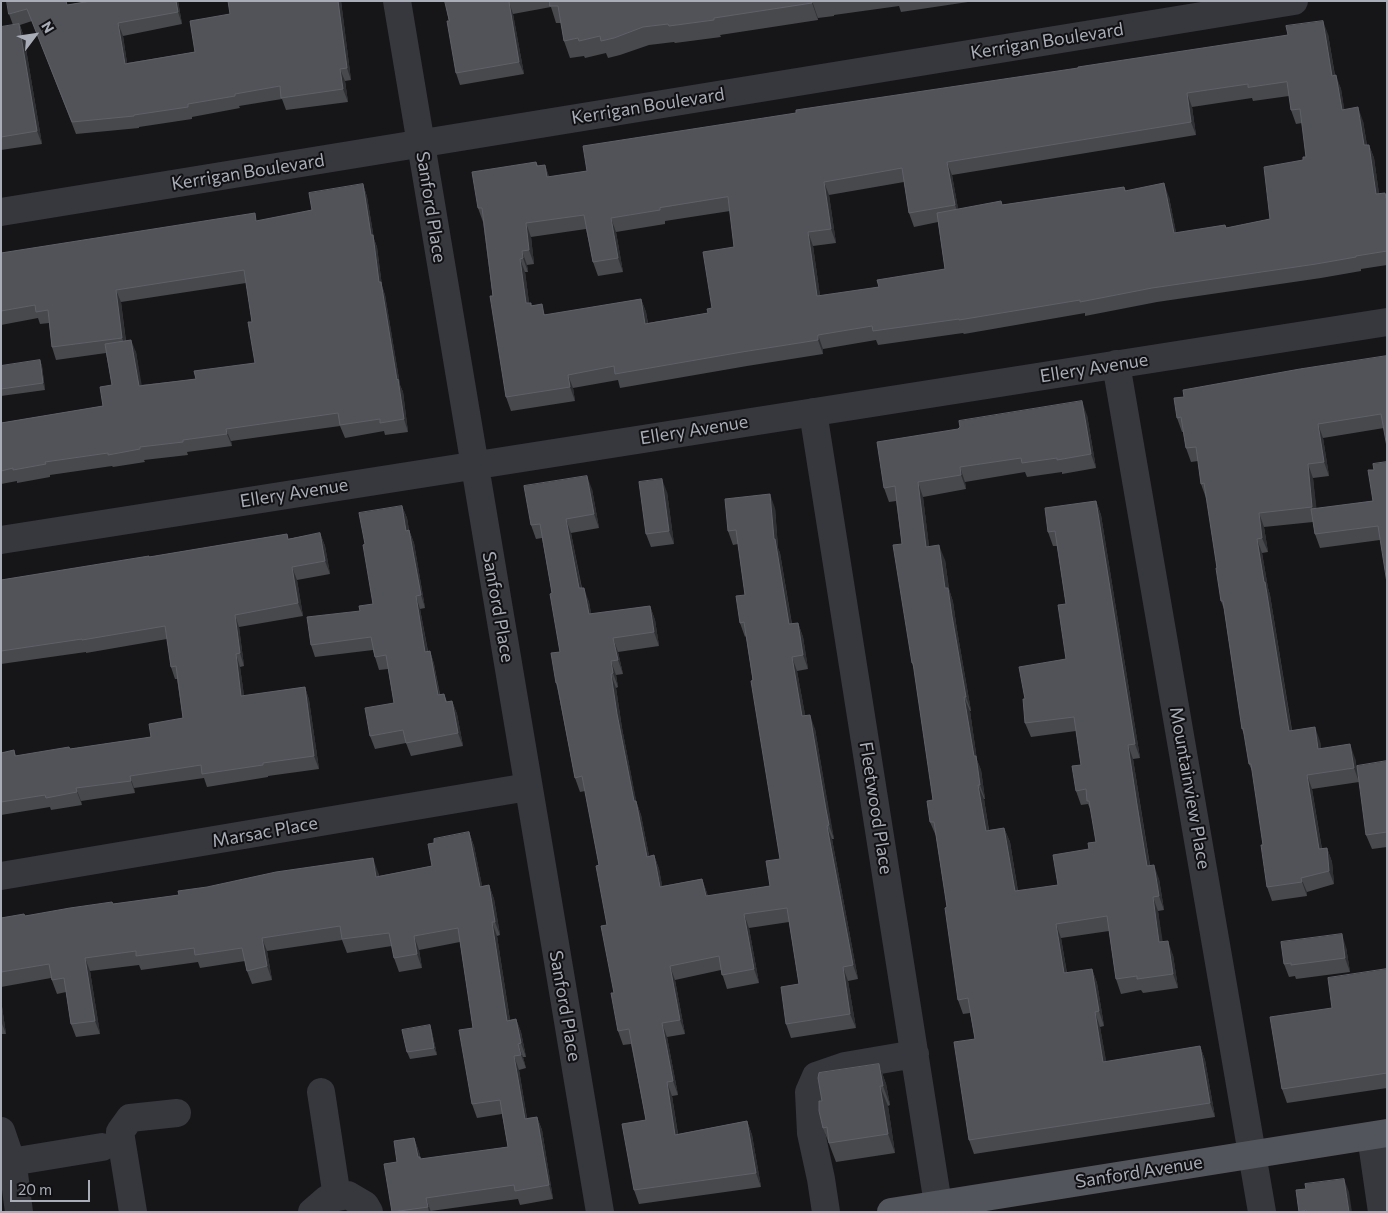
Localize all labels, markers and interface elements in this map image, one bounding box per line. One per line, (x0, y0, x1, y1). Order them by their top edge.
north arrow (10, 10, 60, 60)
text: N (38, 18, 58, 36)
street label: Kerrigan Boulevard (969, 18, 1125, 64)
street label: Kerrigan Boulevard (570, 83, 726, 129)
street label: Kerrigan Boulevard (170, 149, 326, 195)
street label: Sanford Place (412, 150, 450, 264)
street label: Ellery Avenue (1038, 349, 1150, 387)
street label: Ellery Avenue (638, 411, 750, 449)
street label: Ellery Avenue (238, 474, 350, 512)
street label: Sanford Place (478, 550, 518, 664)
street label: Mountainview Place (1165, 705, 1215, 871)
street label: Fleetwood Place (855, 740, 897, 876)
street label: Marsac Place (210, 812, 320, 852)
street label: Sanford Place (545, 949, 585, 1063)
street label: Sanford Avenue (1074, 1151, 1204, 1193)
scale bar (12, 1170, 92, 1202)
text: 20 m (18, 1180, 52, 1198)

